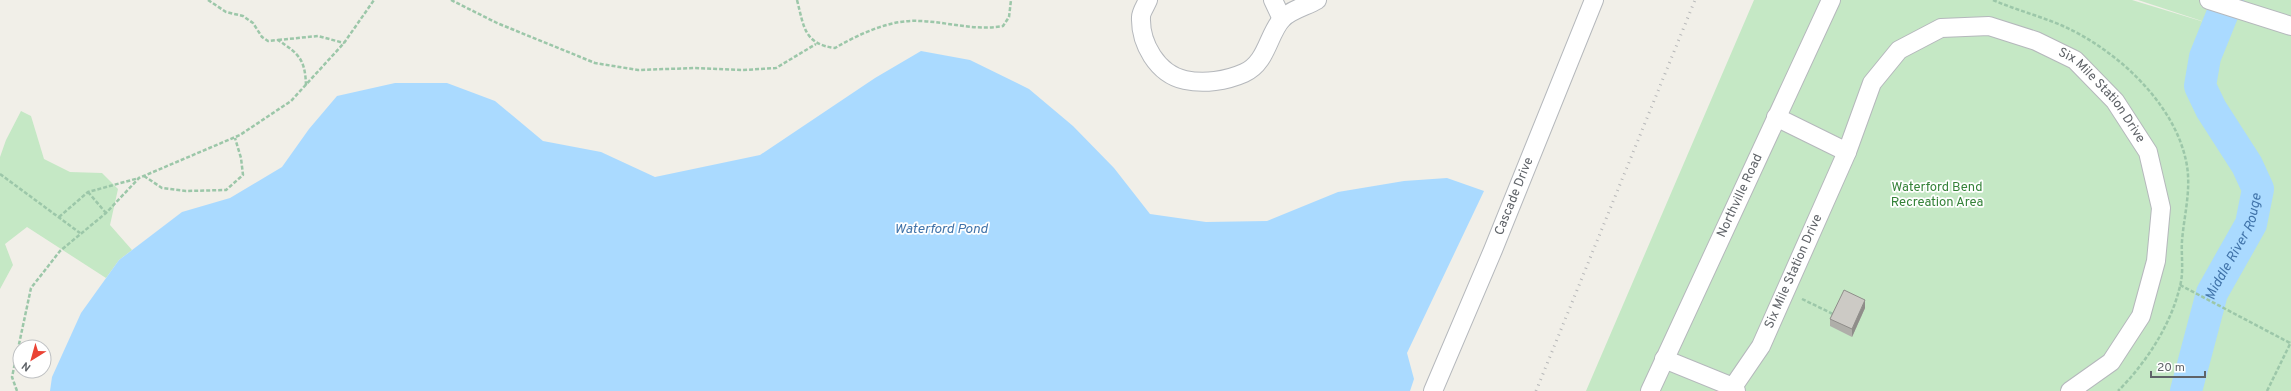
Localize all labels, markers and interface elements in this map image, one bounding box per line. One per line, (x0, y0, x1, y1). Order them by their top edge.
street label: Six Mile Station Drive (2055, 45, 2148, 146)
street label: Northville Road (1714, 151, 1767, 240)
street label: Cascade Drive (1492, 155, 1538, 238)
park label: Waterford Bend Recreation Area (1891, 180, 1983, 211)
water label: Middle River Rouge (2202, 191, 2266, 302)
street label: Six Mile Station Drive (1762, 212, 1826, 331)
water label: Waterford Pond (894, 221, 989, 238)
north arrow (12, 339, 52, 379)
scale bar (2151, 353, 2205, 379)
text: N (19, 358, 34, 374)
text: 20 m (2157, 360, 2185, 376)

